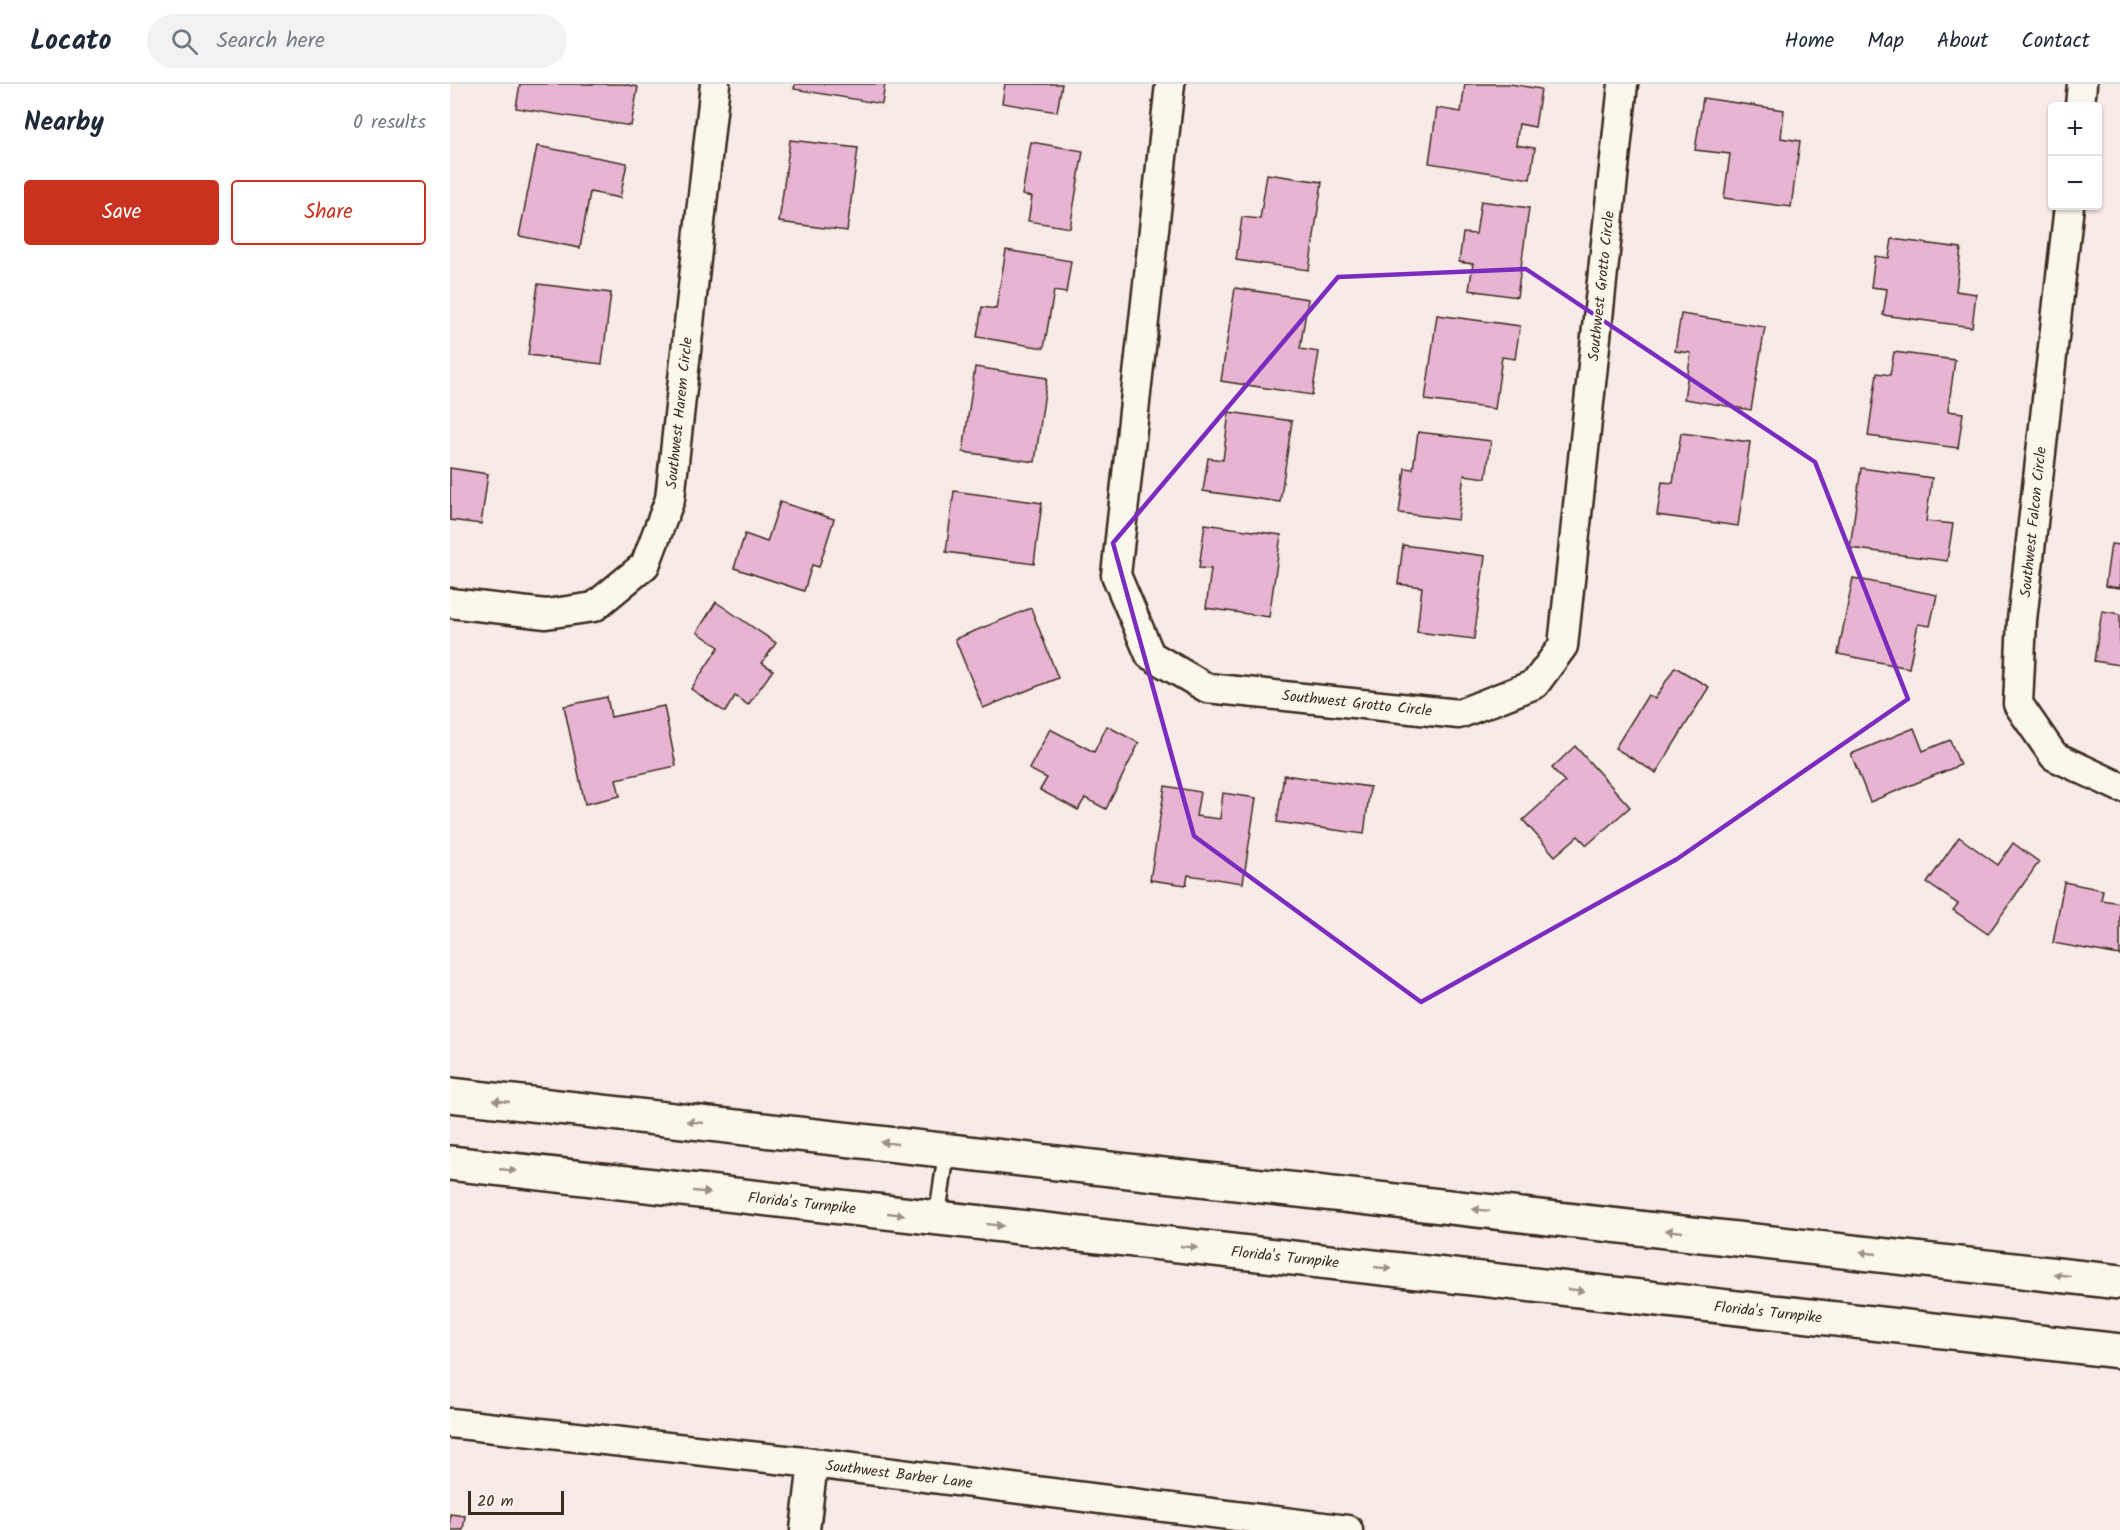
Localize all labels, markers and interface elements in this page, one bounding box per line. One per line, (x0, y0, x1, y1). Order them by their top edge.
search box (147, 14, 567, 68)
text: Locato (30, 19, 111, 64)
text: Search here (216, 24, 325, 59)
icon: search (168, 25, 201, 58)
text: Home (1785, 25, 1834, 58)
text: Map (1867, 25, 1904, 58)
text: About (1937, 25, 1988, 58)
text: Contact (2021, 25, 2090, 58)
text: Nearby (24, 102, 104, 144)
map controls (2048, 102, 2102, 210)
button: + (2048, 102, 2102, 156)
text: 0 results (353, 107, 426, 139)
button: − (2048, 156, 2102, 210)
button: Save (24, 180, 219, 245)
button: Share (231, 180, 426, 245)
street label: Southwest Grotto Circle (1582, 210, 1622, 362)
street label: Southwest Harem Circle (660, 336, 700, 490)
street label: Southwest Falcon Circle (2014, 445, 2054, 599)
street label: Southwest Grotto Circle (1281, 684, 1433, 724)
one-way arrow (491, 1096, 510, 1105)
one-way arrow (685, 1117, 704, 1127)
one-way arrow (879, 1138, 898, 1148)
one-way arrow (499, 1165, 518, 1175)
street label: Florida's Turnpike (747, 1186, 857, 1222)
one-way arrow (692, 1187, 711, 1197)
one-way arrow (1471, 1205, 1490, 1214)
one-way arrow (886, 1209, 905, 1218)
one-way arrow (986, 1220, 1005, 1230)
one-way arrow (1665, 1227, 1684, 1236)
street label: Florida's Turnpike (1230, 1240, 1340, 1276)
one-way arrow (1179, 1242, 1198, 1251)
one-way arrow (1859, 1249, 1878, 1258)
one-way arrow (1373, 1264, 1392, 1273)
one-way arrow (2052, 1270, 2071, 1280)
one-way arrow (1567, 1285, 1586, 1295)
street label: Florida's Turnpike (1713, 1295, 1823, 1331)
street label: Southwest Barber Lane (824, 1454, 974, 1496)
scale bar (468, 1488, 564, 1516)
text: 20 m (477, 1489, 513, 1514)

